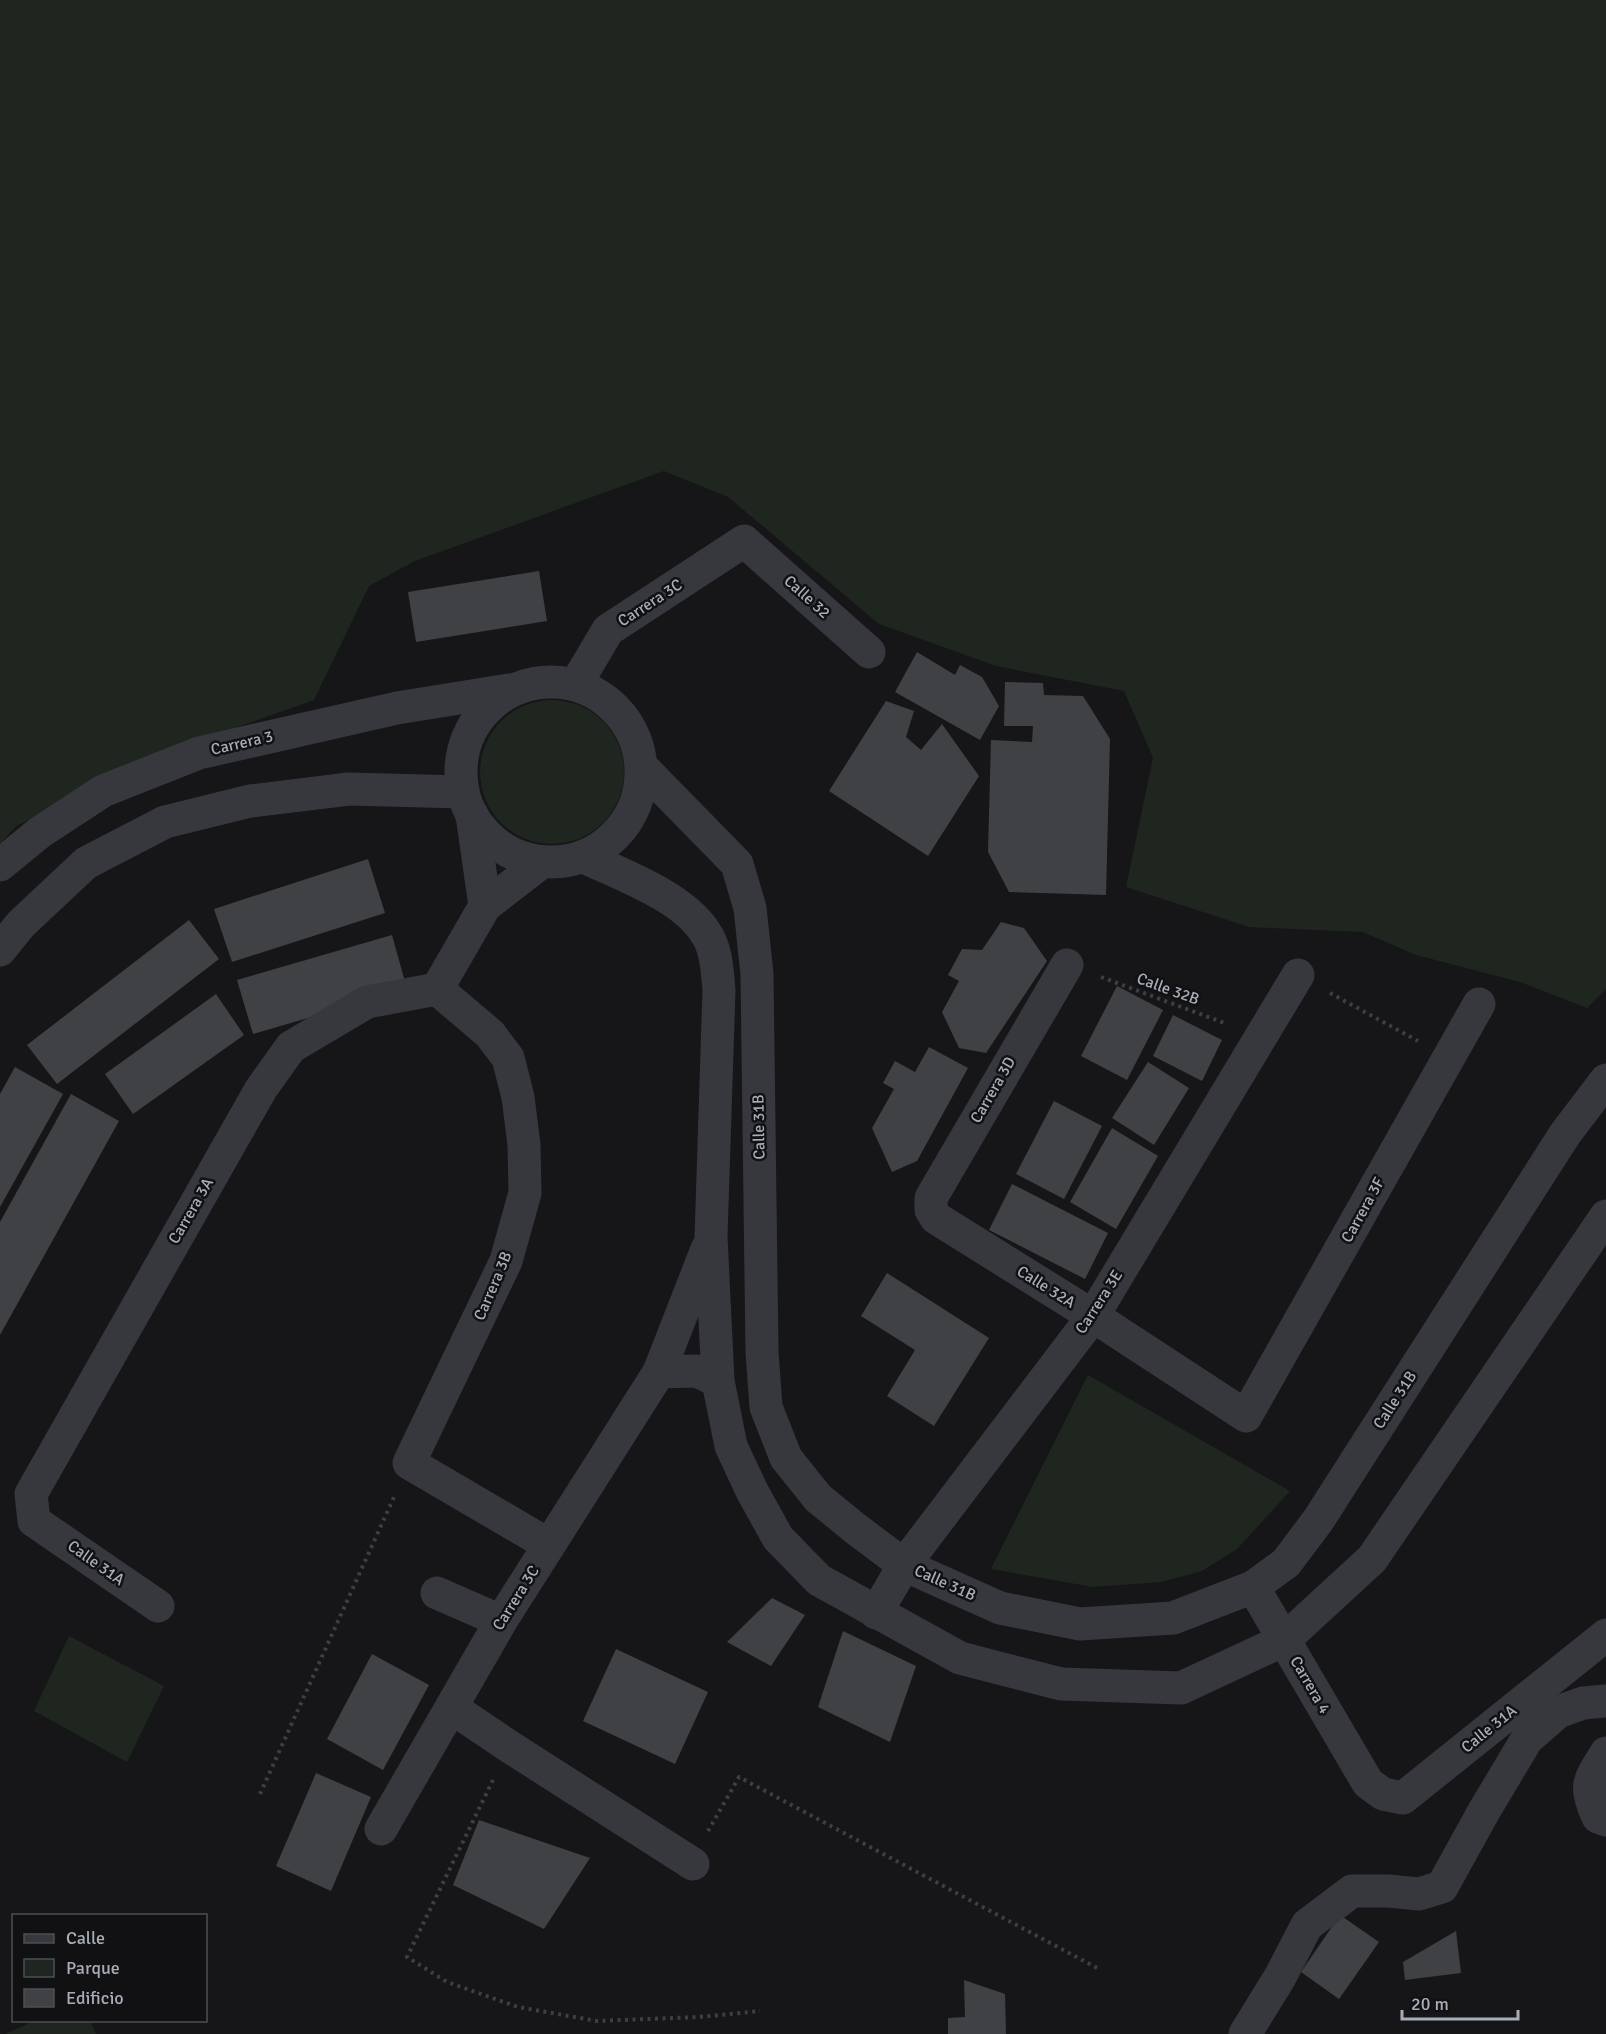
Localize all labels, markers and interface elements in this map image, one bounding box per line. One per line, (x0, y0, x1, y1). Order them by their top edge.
street label: Calle 32 (780, 571, 834, 623)
street label: Carrera 3C (614, 575, 686, 631)
street label: Carrera 3 (209, 726, 275, 760)
street label: Calle 32B (1134, 968, 1202, 1010)
street label: Carrera 3D (966, 1053, 1020, 1127)
street label: Calle 31B (748, 1094, 770, 1160)
street label: Carrera 3A (164, 1174, 218, 1248)
street label: Carrera 3F (1337, 1174, 1389, 1246)
street label: Carrera 3B (470, 1249, 516, 1323)
street label: Calle 32A (1013, 1261, 1079, 1313)
street label: Carrera 3E (1071, 1266, 1127, 1338)
street label: Calle 31B (1369, 1367, 1421, 1433)
street label: Calle 31A (64, 1536, 129, 1590)
street label: Calle 31B (911, 1561, 979, 1605)
street label: Carrera 3C (488, 1562, 544, 1634)
street label: Carrera 4 (1286, 1653, 1335, 1718)
street label: Calle 31A (1457, 1701, 1521, 1757)
legend (12, 1914, 207, 2022)
text: Calle (66, 1927, 105, 1949)
text: Parque (66, 1957, 120, 1979)
scale bar (1402, 1983, 1518, 2021)
text: Edificio (66, 1987, 124, 2009)
text: 20 m (1411, 1993, 1449, 2015)

